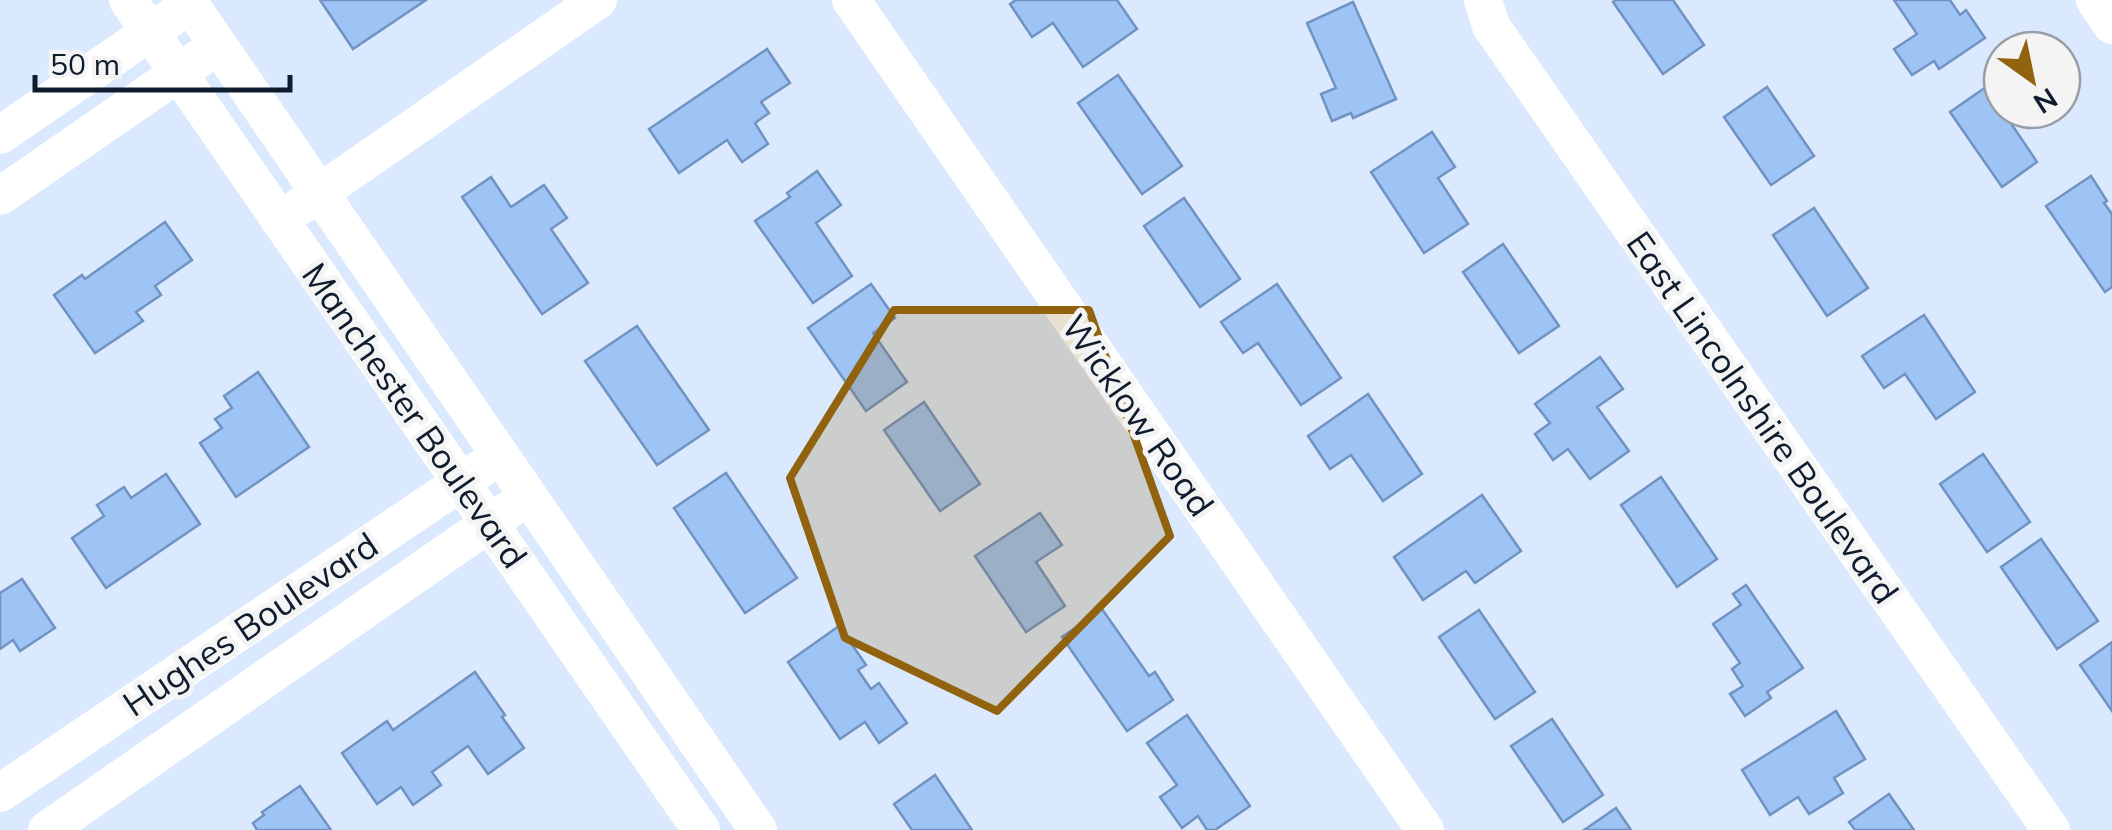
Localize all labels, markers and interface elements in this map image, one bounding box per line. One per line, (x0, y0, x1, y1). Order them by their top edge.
scale bar (35, 30, 290, 92)
north arrow (1982, 30, 2082, 130)
text: 50 m (50, 45, 120, 83)
text: N (2027, 81, 2064, 122)
street label: East Lincolnshire Boulevard (1618, 222, 1908, 612)
street label: Manchester Boulevard (293, 254, 537, 576)
street label: Wicklow Road (1052, 306, 1224, 524)
street label: Hughes Boulevard (114, 522, 386, 726)

